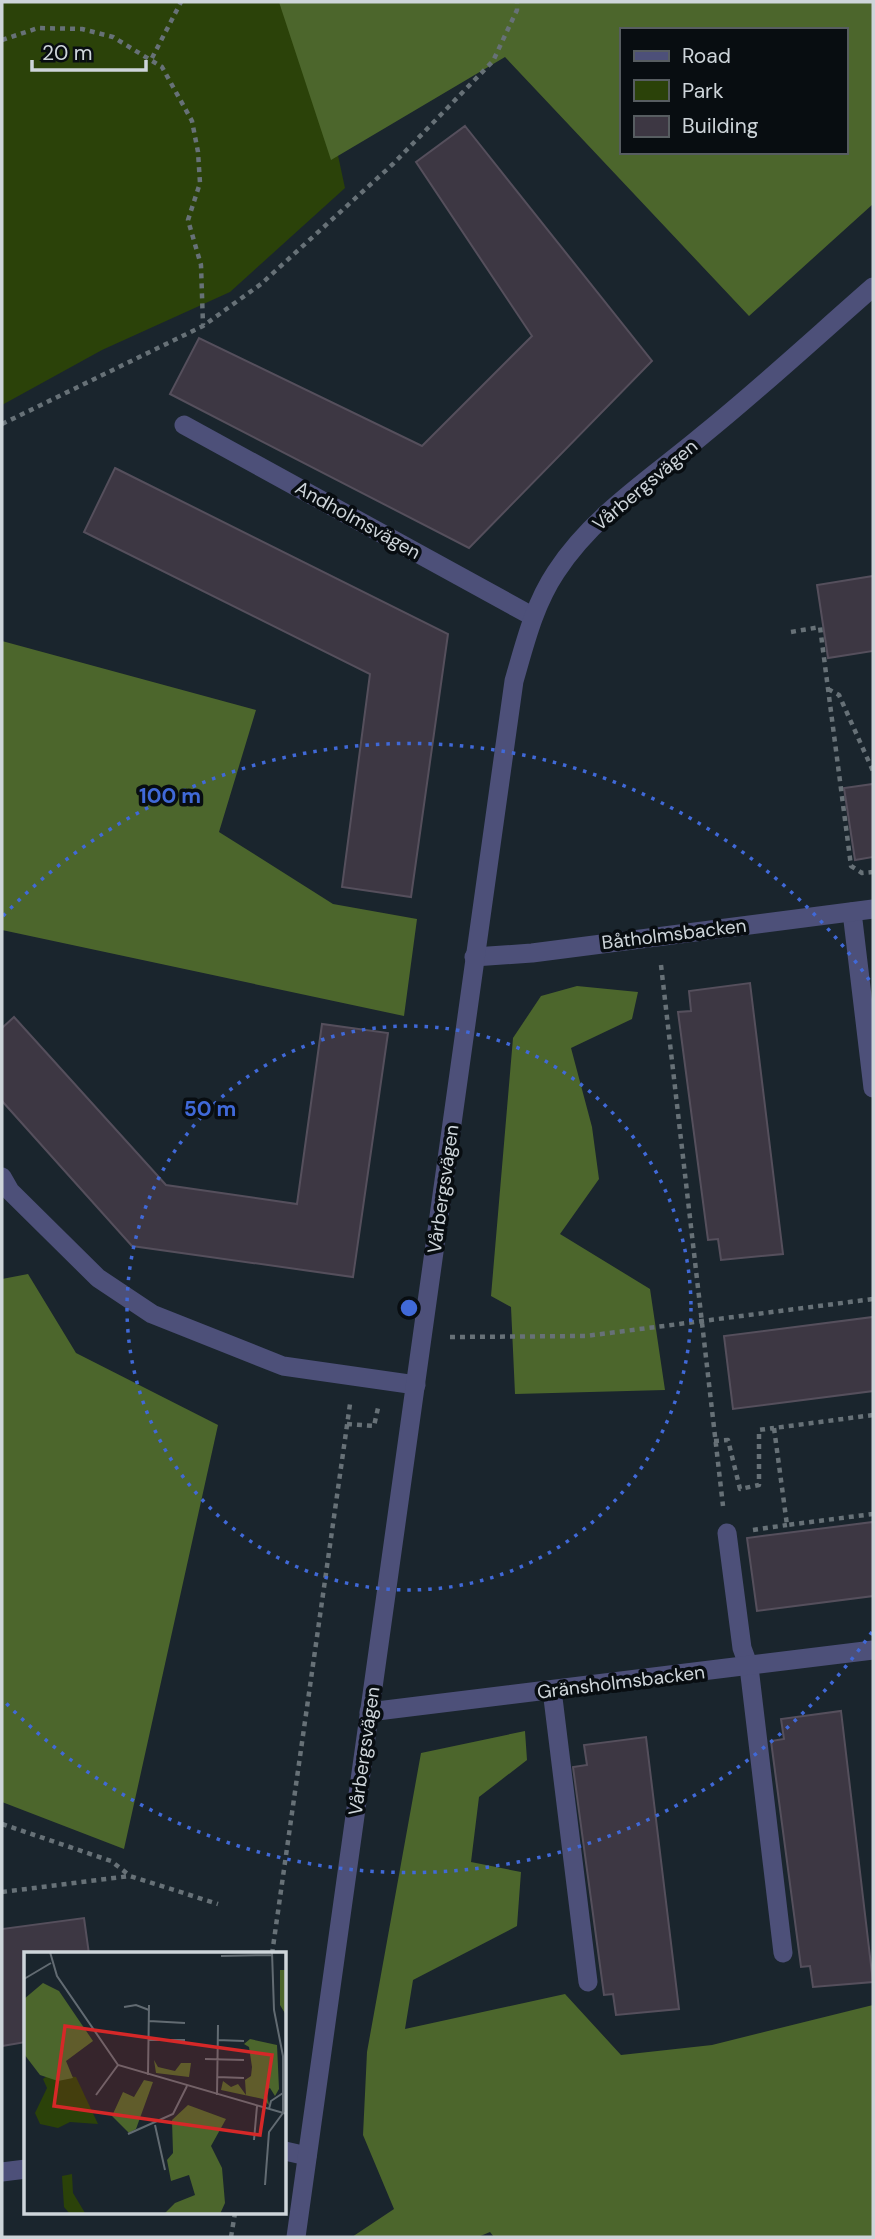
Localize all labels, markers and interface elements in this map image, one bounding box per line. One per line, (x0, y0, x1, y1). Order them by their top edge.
scale bar (32, 28, 145, 72)
legend (620, 28, 847, 154)
text: 20 m (42, 39, 93, 67)
text: Road (682, 42, 731, 70)
text: Park (682, 77, 724, 105)
text: Building (682, 112, 759, 140)
street label: Vårbergsvägen (587, 434, 703, 536)
street label: Andholmsvägen (291, 475, 425, 565)
text: 100 m (139, 782, 201, 810)
street label: Båtholmsbacken (600, 913, 748, 955)
text: 50 m (184, 1095, 236, 1123)
street label: Vårbergsvägen (422, 1123, 464, 1255)
centre of rings (397, 1296, 421, 1320)
street label: Gränsholmsbacken (536, 1659, 706, 1705)
street label: Vårbergsvägen (343, 1685, 385, 1817)
inset map (24, 1952, 287, 2214)

